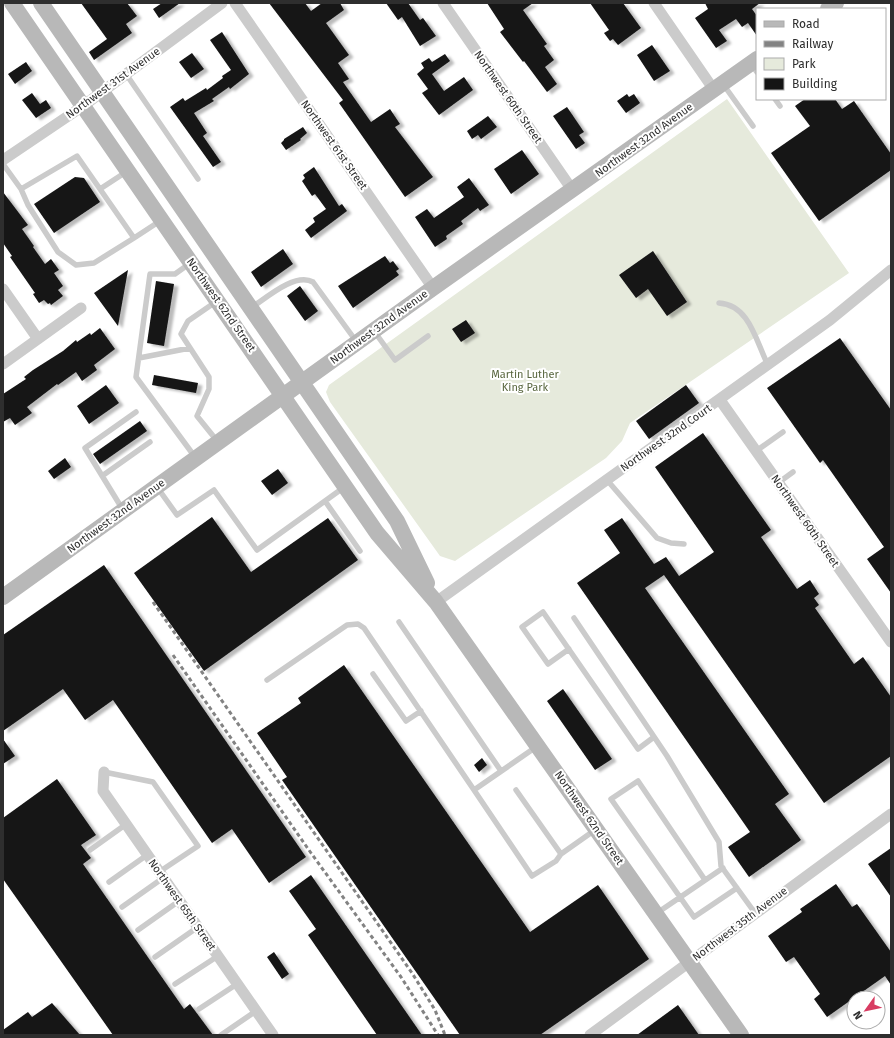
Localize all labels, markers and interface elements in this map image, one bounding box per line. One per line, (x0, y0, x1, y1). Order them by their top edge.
legend (756, 8, 886, 100)
text: Road (792, 17, 820, 31)
text: Railway (792, 37, 833, 51)
street label: Northwest 31st Avenue (63, 45, 163, 121)
street label: Northwest 60th Street (471, 48, 545, 146)
text: Park (792, 57, 816, 71)
text: Building (792, 77, 838, 91)
street label: Northwest 61st Street (298, 98, 370, 192)
street label: Northwest 32nd Avenue (593, 100, 695, 180)
street label: Northwest 62nd Street (184, 256, 258, 354)
street label: Northwest 32nd Avenue (328, 287, 430, 367)
park label: Martin Luther King Park (491, 368, 560, 394)
street label: Northwest 32nd Court (618, 402, 714, 474)
street label: Northwest 60th Street (768, 472, 842, 570)
street label: Northwest 32nd Avenue (65, 476, 167, 556)
street label: Northwest 62nd Street (552, 769, 626, 867)
street label: Northwest 65th Street (145, 857, 219, 953)
street label: Northwest 35th Avenue (690, 884, 790, 964)
north arrow (846, 990, 886, 1030)
text: N (851, 1009, 865, 1022)

